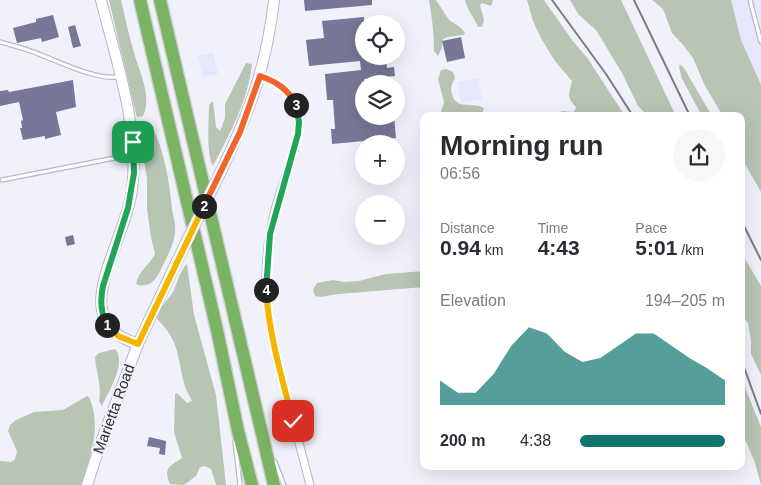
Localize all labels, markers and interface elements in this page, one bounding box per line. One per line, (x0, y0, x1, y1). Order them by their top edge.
map controls (355, 15, 405, 245)
button: locate (355, 15, 405, 65)
button: layers (355, 75, 405, 125)
pin: 3 (284, 92, 308, 118)
text: 3 (293, 97, 300, 113)
pin (112, 121, 154, 163)
icon: arrive (119, 128, 147, 156)
button: share (673, 129, 725, 181)
text: Morning run (440, 130, 603, 161)
button: + (355, 135, 405, 185)
text: 06:56 (440, 165, 480, 182)
pin: 2 (192, 194, 216, 218)
button: − (355, 195, 405, 245)
text: 2 (201, 198, 208, 214)
text: Distance (440, 220, 494, 236)
text: Time (538, 220, 568, 236)
text: Pace (635, 220, 667, 236)
text: 0.94 (440, 236, 481, 259)
text: 4:43 (538, 236, 580, 259)
text: 5:01 (635, 236, 677, 259)
text: km (481, 242, 503, 258)
text: /km (677, 242, 704, 258)
pin: 4 (254, 278, 278, 302)
text: 4 (263, 282, 270, 298)
text: Elevation (440, 292, 506, 309)
text: 194–205 m (645, 292, 725, 309)
pin: 1 (94, 312, 120, 338)
text: 1 (104, 317, 111, 333)
street label: Marietta Road (89, 362, 138, 456)
pin (272, 400, 314, 442)
icon: check (279, 407, 307, 435)
text: 200 m (440, 432, 485, 449)
text: 4:38 (520, 432, 551, 449)

